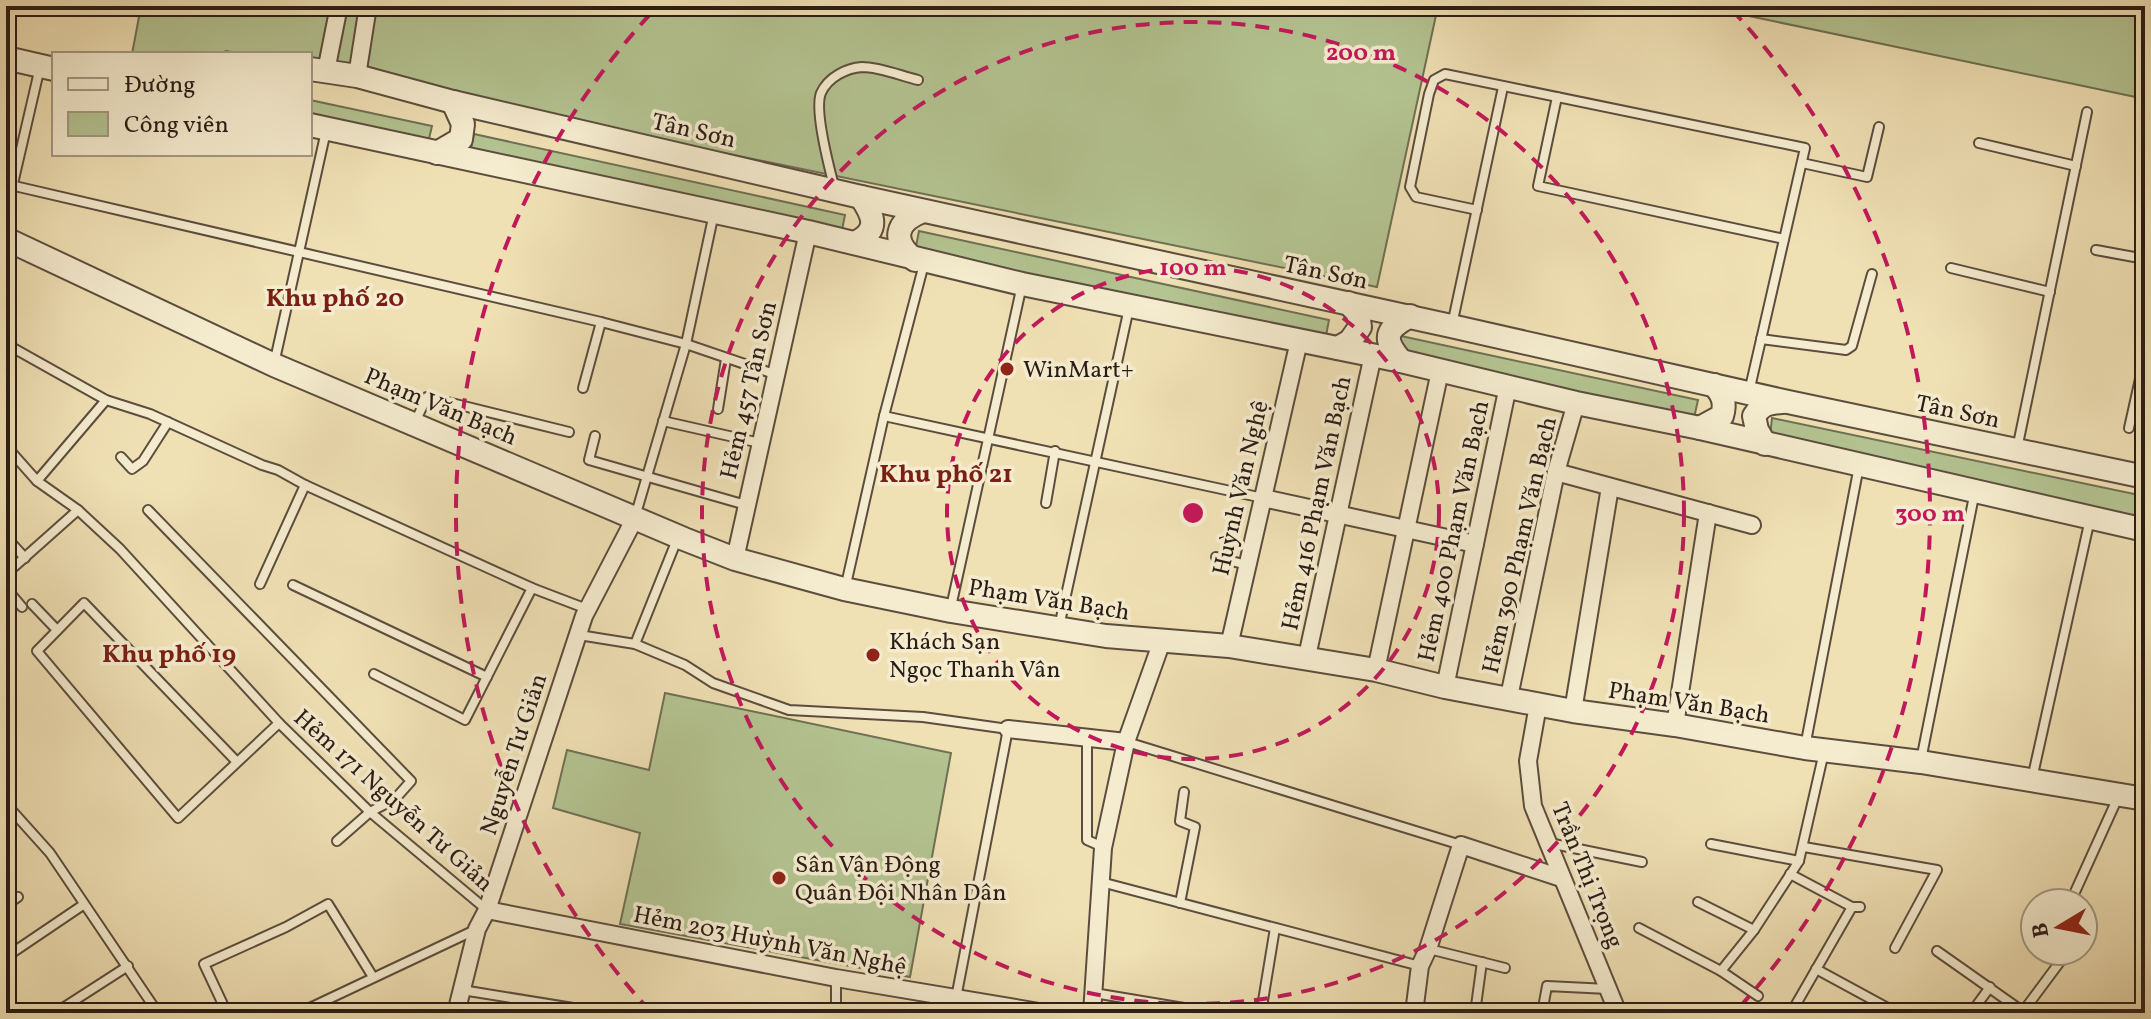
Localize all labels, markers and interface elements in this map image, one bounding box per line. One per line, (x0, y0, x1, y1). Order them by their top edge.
text: 200 m (1326, 37, 1396, 71)
legend (52, 52, 312, 156)
text: Đường (124, 69, 196, 103)
street label: Tân Sơn (648, 106, 739, 158)
text: Công viên (124, 109, 229, 143)
street label: Tân Sơn (1280, 248, 1371, 299)
text: 100 m (1159, 252, 1227, 286)
district label: Khu phố 20 (266, 281, 404, 317)
street label: Hẻm 457 Tân Sơn (713, 298, 787, 483)
place label: WinMart+ (1023, 354, 1134, 388)
street label: Phạm Văn Bạch (358, 360, 522, 455)
marker: WinMart+ (998, 360, 1016, 378)
street label: Hẻm 416 Phạm Văn Bạch (1274, 373, 1362, 634)
street label: Tân Sơn (1912, 387, 2003, 438)
street label: Hẻm 400 Phạm Văn Bạch (1411, 397, 1499, 665)
street label: Huỳnh Văn Nghệ (1205, 398, 1279, 579)
street label: Hẻm 390 Phạm Văn Bạch (1475, 414, 1567, 677)
district label: Khu phố 21 (879, 457, 1013, 493)
text: 300 m (1895, 498, 1965, 532)
centre of rings (1179, 499, 1207, 527)
street label: Phạm Văn Bạch (965, 571, 1132, 631)
place label: Khách Sạn Ngọc Thanh Vân (889, 626, 1060, 688)
district label: Khu phố 19 (102, 637, 236, 673)
marker: Khách Sạn Ngọc Thanh Vân (864, 646, 882, 664)
street label: Nguyễn Tư Giản (473, 669, 557, 840)
street label: Phạm Văn Bạch (1605, 674, 1772, 734)
street label: Hẻm 171 Nguyễn Tư Giản (285, 702, 500, 901)
street label: Trần Thị Trọng (1541, 797, 1631, 954)
place label: Sân Vận Động Quân Đội Nhân Dân (795, 849, 1006, 911)
marker: Sân Vận Động Quân Đội Nhân Dân (770, 869, 788, 887)
north arrow (2019, 887, 2099, 967)
street label: Hẻm 203 Huỳnh Văn Nghệ (630, 899, 909, 985)
text: B (2025, 920, 2058, 940)

